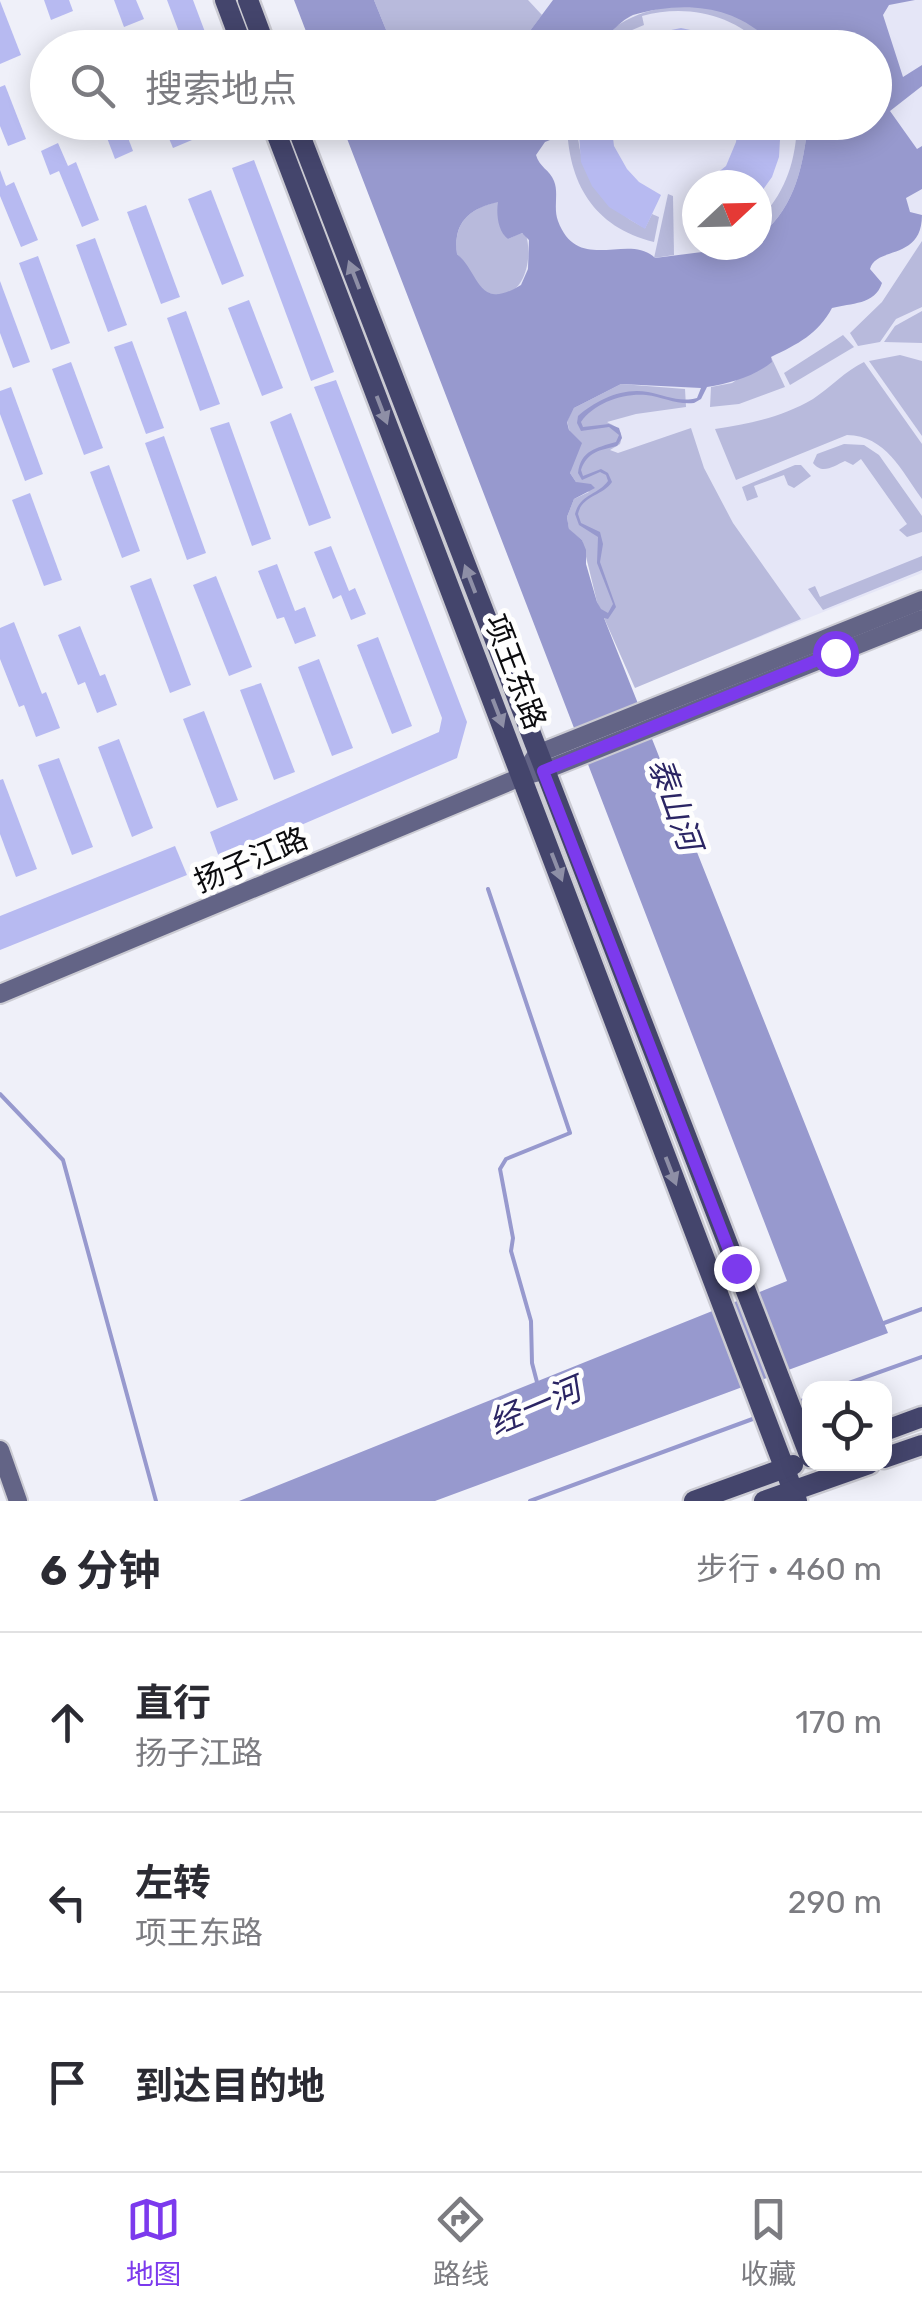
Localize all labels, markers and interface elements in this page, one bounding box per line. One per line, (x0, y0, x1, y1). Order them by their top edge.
search box (30, 30, 892, 140)
icon: search (65, 58, 120, 113)
text: 搜索地点 (145, 66, 297, 112)
north arrow (682, 170, 772, 260)
one-way arrow (345, 260, 361, 290)
one-way arrow (375, 395, 390, 425)
one-way arrow (462, 564, 477, 594)
street label: 项王东路 (477, 610, 553, 734)
route start (813, 631, 859, 677)
one-way arrow (491, 698, 507, 728)
water label: 泰山河 (641, 752, 711, 861)
street label: 扬子江路 (189, 820, 313, 900)
one-way arrow (550, 852, 565, 882)
one-way arrow (664, 1157, 679, 1187)
route end (714, 1246, 760, 1292)
water label: 经一河 (483, 1367, 592, 1442)
map controls (802, 1381, 892, 1471)
button: locate (802, 1381, 892, 1471)
text: 6 分钟 (40, 1546, 160, 1596)
text: 步行 · 460 m (696, 1550, 882, 1588)
text: 直行 (135, 1680, 211, 1726)
icon: ahead (40, 1695, 95, 1750)
text: 170 m (795, 1703, 882, 1741)
text: 扬子江路 (135, 1734, 263, 1772)
text: 左转 (135, 1860, 211, 1906)
icon: left (40, 1875, 95, 1930)
text: 290 m (788, 1883, 882, 1921)
text: 项王东路 (135, 1914, 263, 1952)
icon: arrive (40, 2055, 95, 2110)
text: 到达目的地 (135, 2063, 325, 2109)
tab: 地图 (126, 2192, 182, 2292)
tab: 路线 (433, 2192, 489, 2292)
tab: 收藏 (740, 2192, 796, 2292)

